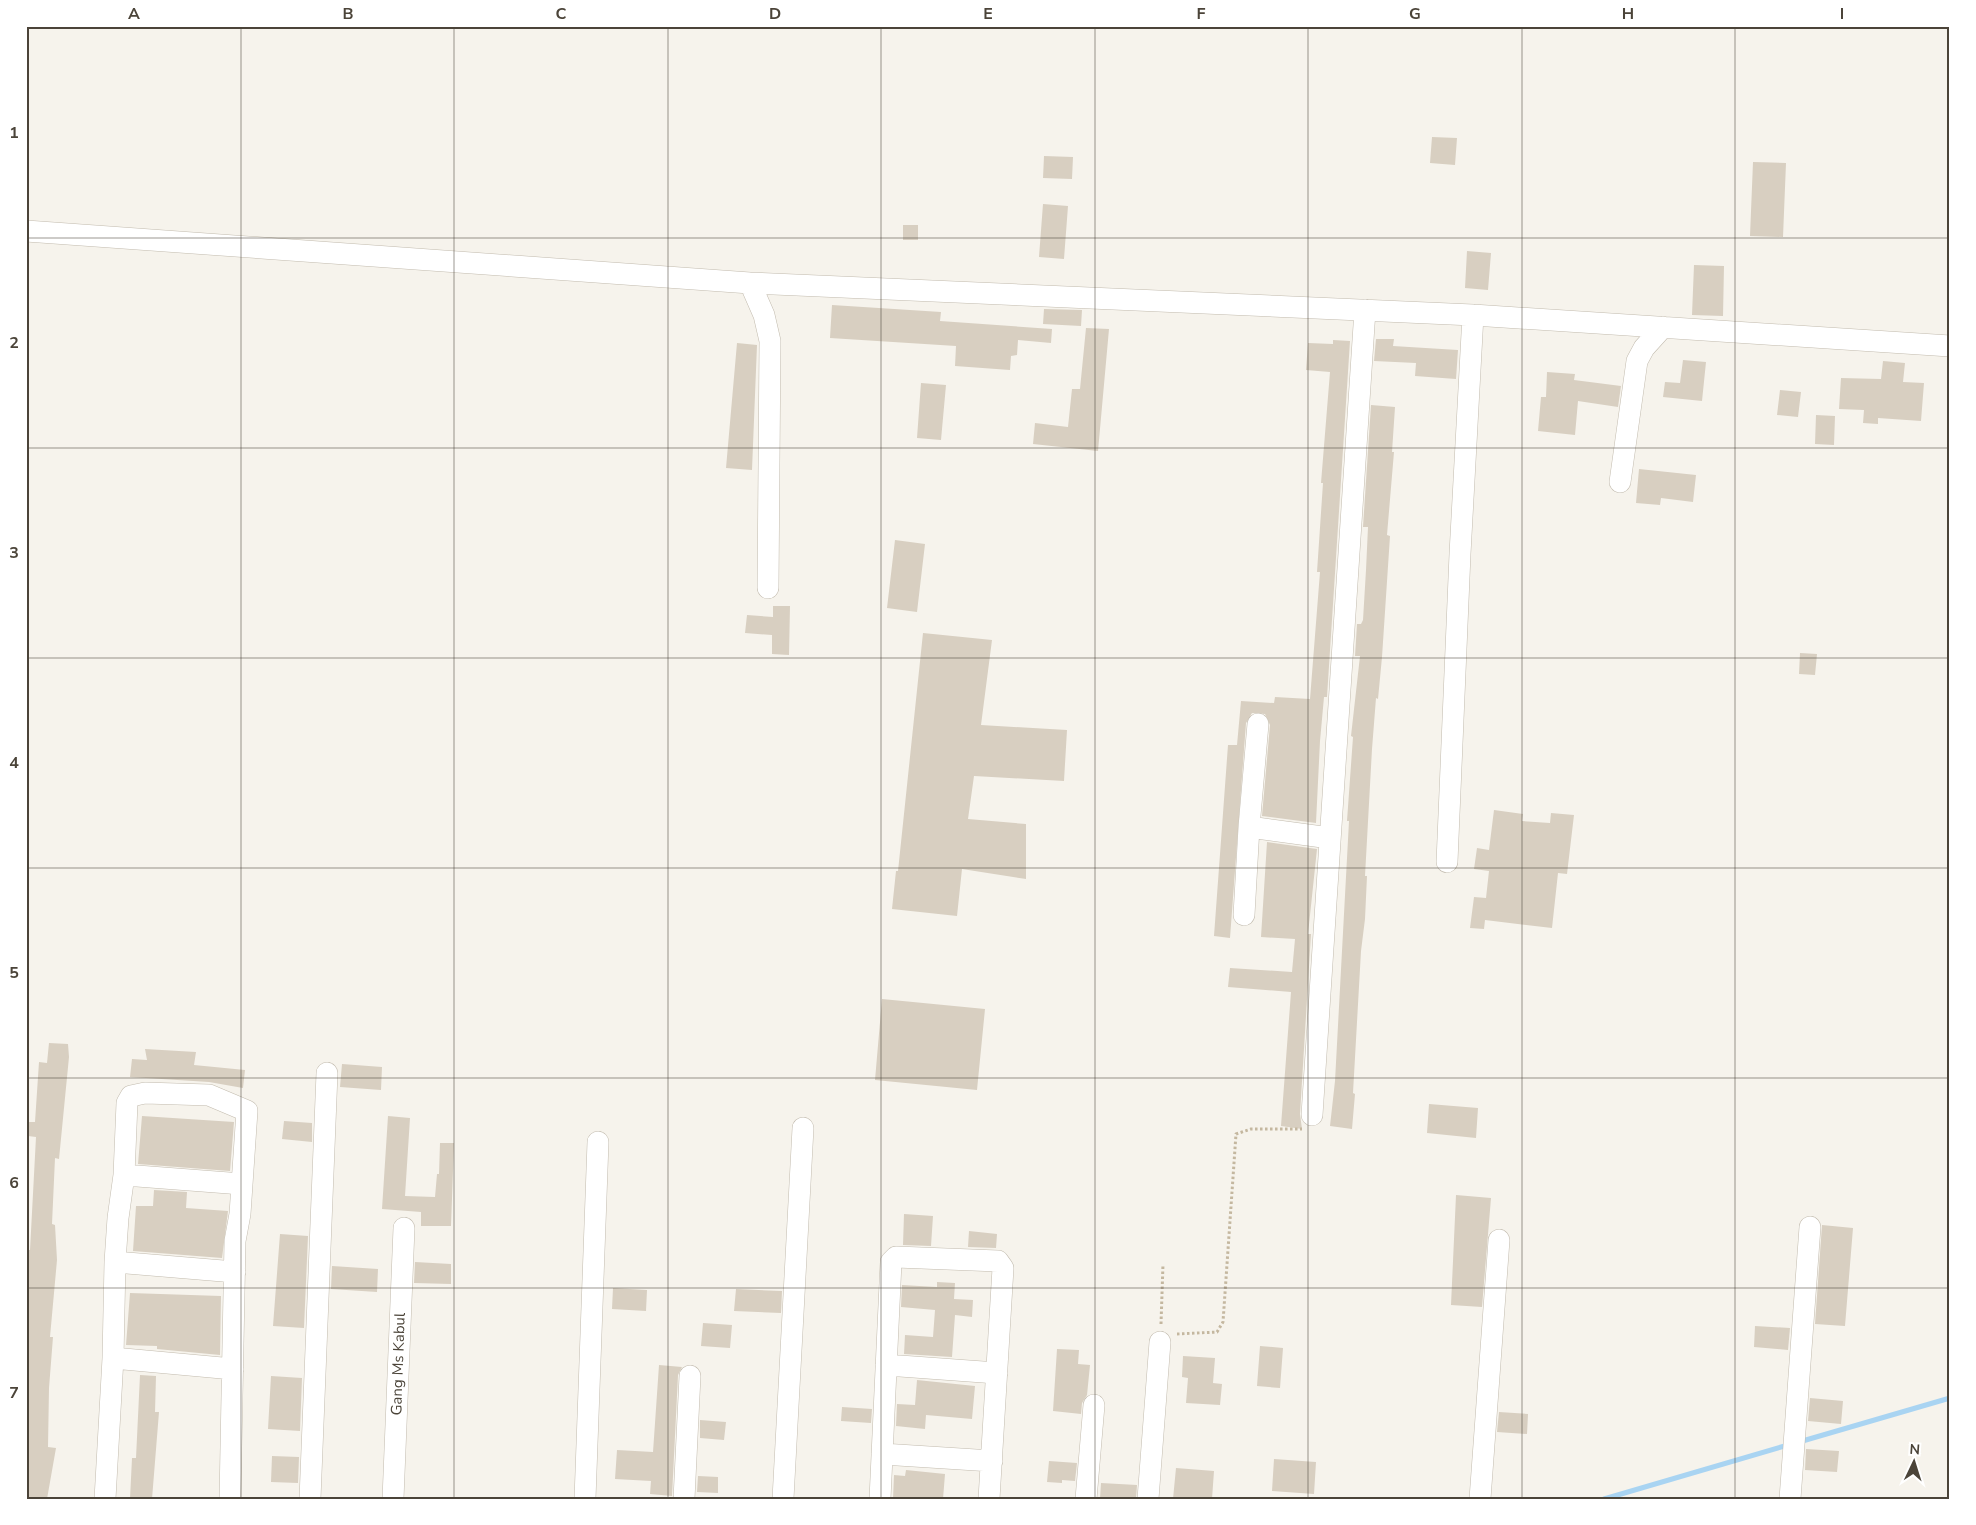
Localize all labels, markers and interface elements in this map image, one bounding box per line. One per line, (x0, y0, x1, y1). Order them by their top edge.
text: A (128, 3, 140, 25)
text: B (342, 3, 354, 25)
text: C (556, 3, 567, 25)
text: D (769, 3, 781, 25)
text: E (983, 3, 993, 25)
text: F (1197, 3, 1206, 25)
text: G (1409, 3, 1421, 25)
text: H (1622, 3, 1634, 25)
text: I (1840, 3, 1844, 25)
text: 1 (9, 122, 19, 144)
text: 2 (9, 332, 19, 354)
text: 3 (9, 542, 19, 564)
text: 4 (9, 752, 19, 774)
text: 5 (9, 962, 19, 984)
text: 6 (9, 1172, 19, 1194)
street label: Gang Ms Kabul (386, 1312, 410, 1416)
text: 7 (9, 1382, 19, 1404)
north arrow (1888, 1438, 1938, 1488)
text: N (1909, 1440, 1921, 1459)

